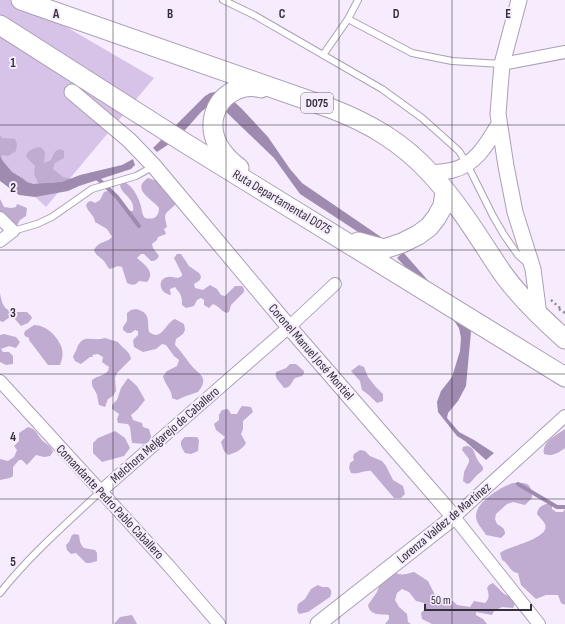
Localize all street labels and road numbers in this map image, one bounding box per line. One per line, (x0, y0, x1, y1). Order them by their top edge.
road number: D075 (301, 93, 333, 113)
street label: Ruta Departamental D075 (230, 166, 334, 238)
street label: Coronel Manuel José Montiel (265, 301, 357, 403)
street label: Melchora Melgarejo de Caballero (107, 383, 223, 487)
street label: Comandante Pedro Pablo Caballero (53, 441, 167, 563)
street label: Lorenza Valdez de Martinez (394, 479, 494, 567)

